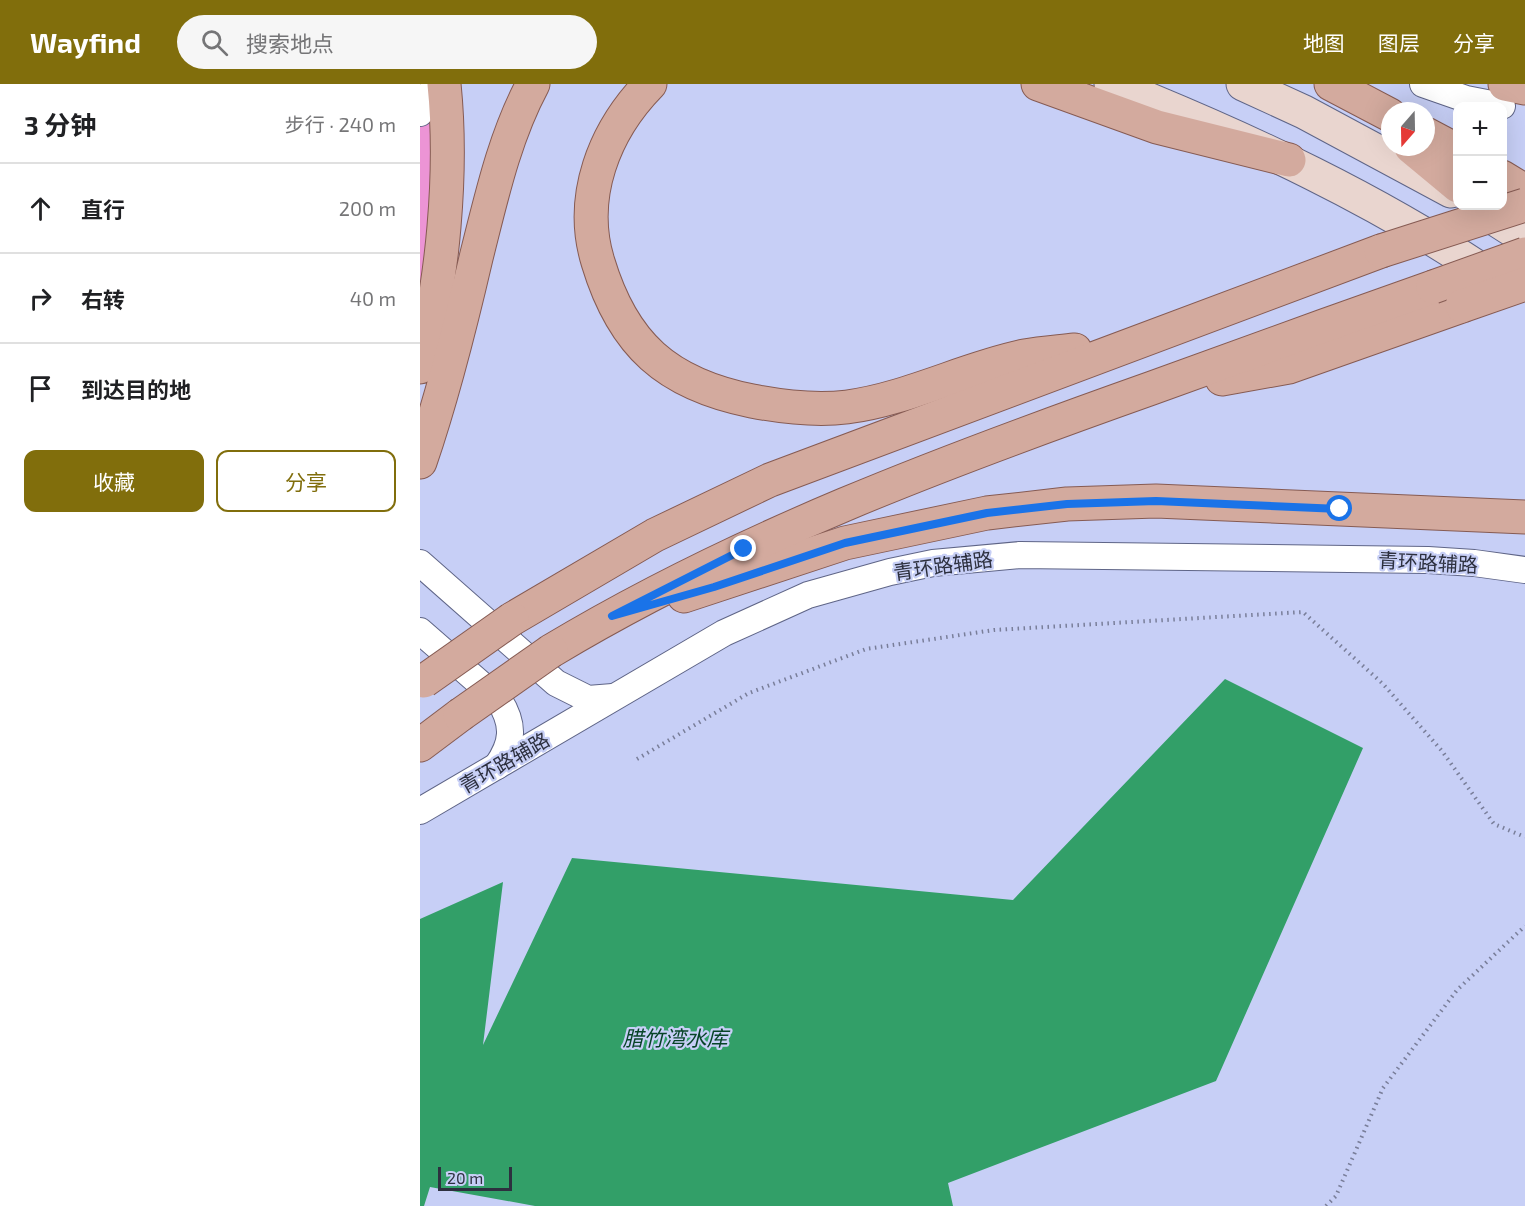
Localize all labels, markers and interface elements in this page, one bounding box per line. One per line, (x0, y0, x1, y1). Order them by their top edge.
search box (177, 15, 597, 69)
text: Wayfind (30, 25, 141, 59)
icon: search (198, 26, 231, 59)
text: 搜索地点 (246, 30, 334, 56)
text: 地图 (1303, 30, 1345, 55)
text: 图层 (1378, 30, 1420, 55)
text: 分享 (1453, 30, 1495, 55)
north arrow (1381, 102, 1435, 156)
map controls (1453, 102, 1507, 210)
button: + (1453, 102, 1507, 156)
text: 3 分钟 (24, 109, 96, 140)
text: 步行 · 240 m (285, 112, 396, 136)
button: − (1453, 156, 1507, 210)
icon: ahead (24, 192, 57, 225)
text: 直行 (81, 196, 125, 222)
text: 200 m (339, 196, 396, 220)
icon: right (24, 282, 57, 315)
text: 右转 (81, 286, 125, 312)
text: 40 m (350, 286, 396, 310)
icon: arrive (24, 372, 57, 405)
text: 到达目的地 (81, 376, 191, 402)
button: 收藏 (24, 450, 204, 512)
button: 分享 (216, 450, 396, 512)
route start (1326, 495, 1352, 521)
route end (730, 535, 756, 561)
street label: 青环路辅路 (892, 546, 994, 584)
street label: 青环路辅路 (1377, 547, 1479, 577)
street label: 青环路辅路 (455, 727, 553, 797)
water label: 腊竹湾水库 (623, 1025, 730, 1050)
scale bar (438, 1164, 512, 1192)
text: 20 m (447, 1168, 483, 1187)

